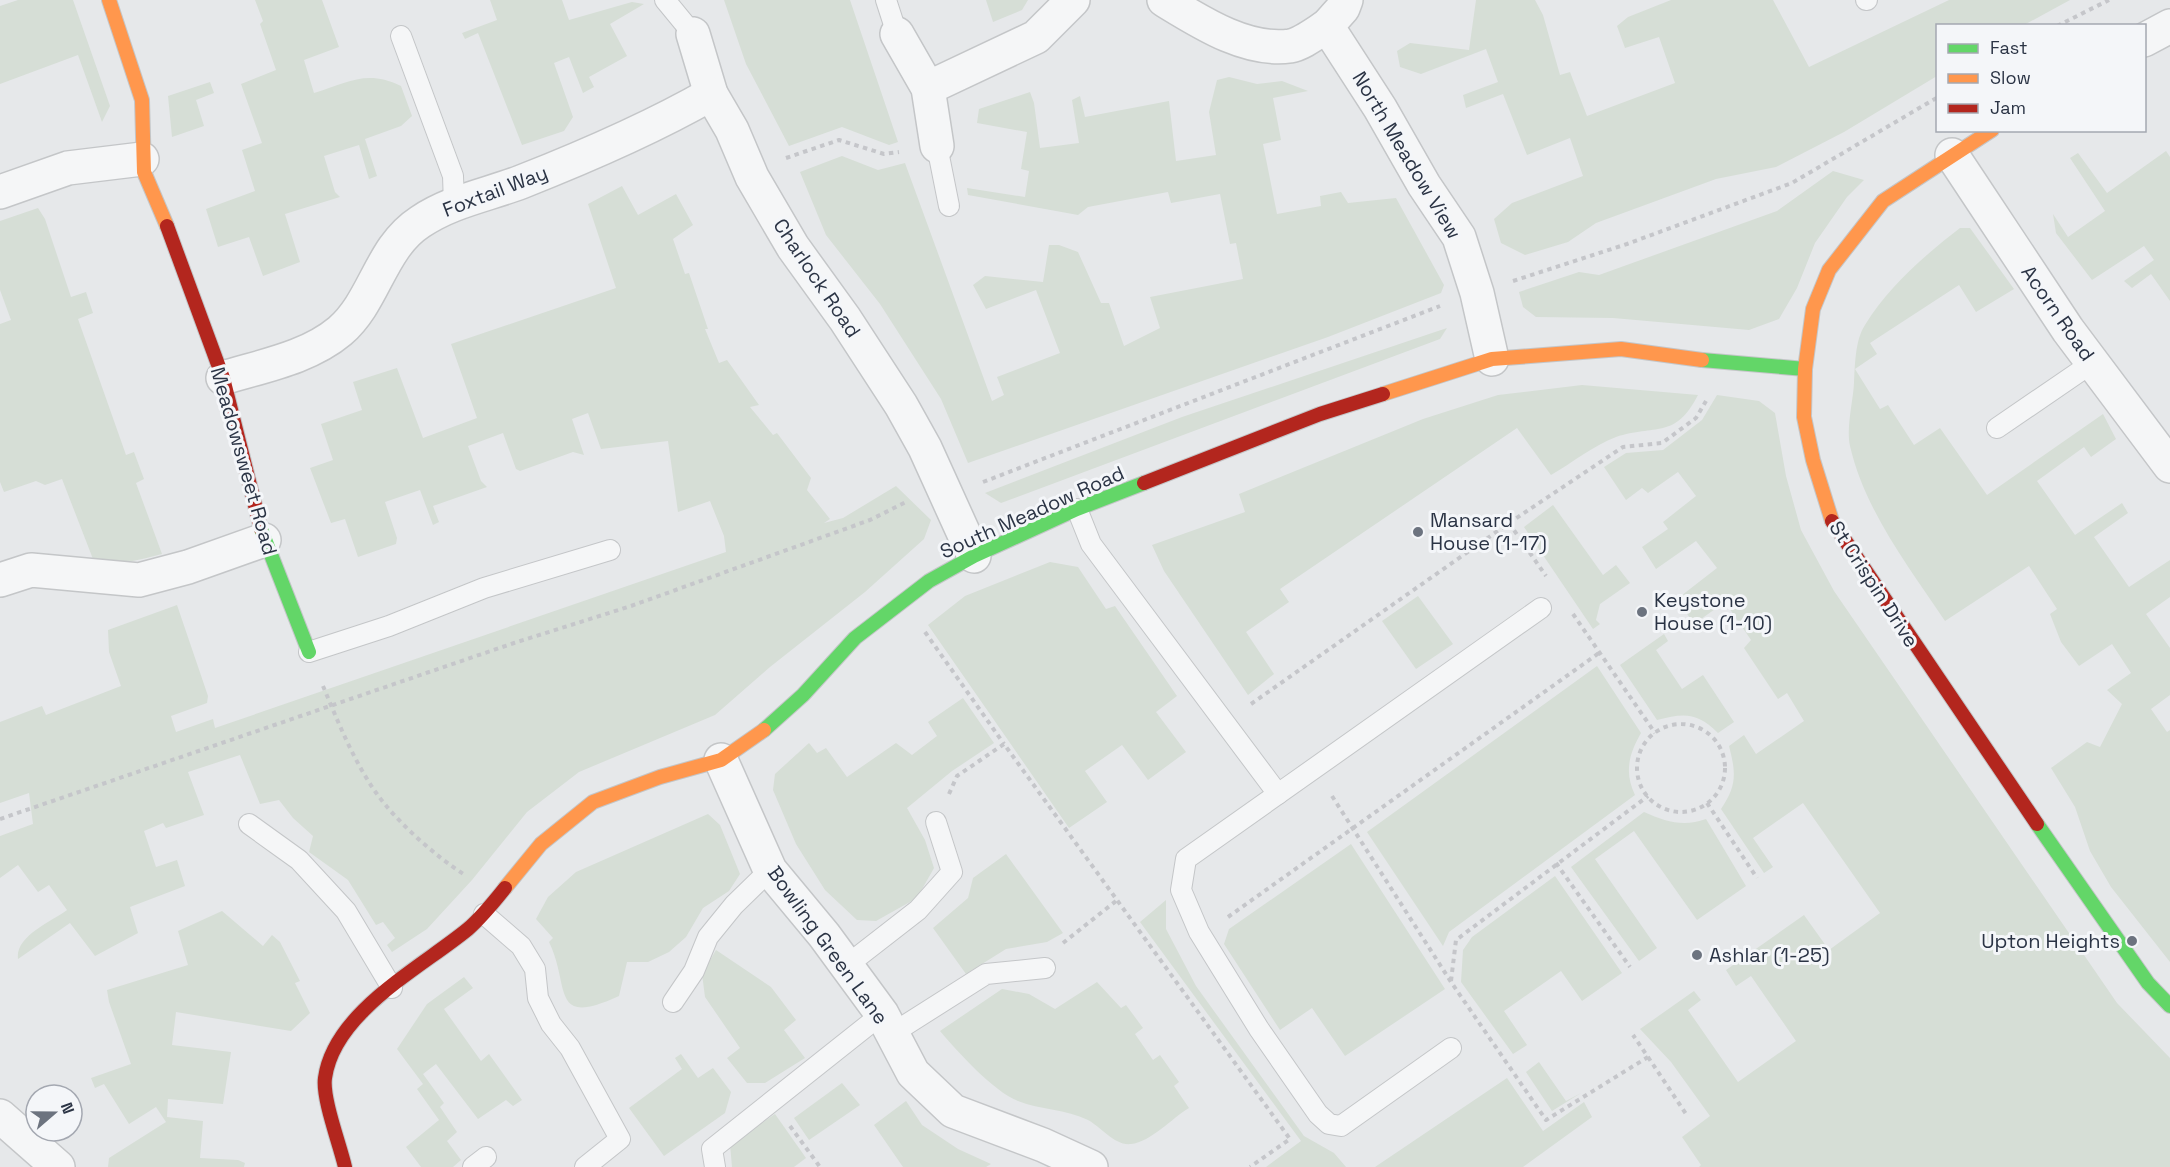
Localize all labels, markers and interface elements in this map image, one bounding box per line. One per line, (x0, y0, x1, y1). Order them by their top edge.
legend (1936, 24, 2146, 132)
text: Fast (1990, 36, 2027, 59)
street label: North Meadow View (1347, 66, 1467, 244)
text: Slow (1990, 66, 2031, 89)
text: Jam (1990, 96, 2026, 119)
street label: Foxtail Way (439, 159, 551, 223)
street label: Charlock Road (768, 213, 866, 343)
street label: Acorn Road (2016, 260, 2100, 366)
street label: Meadowsweet Road (205, 364, 283, 558)
street label: South Meadow Road (936, 460, 1128, 564)
place label: Mansard House (1-17) (1430, 507, 1547, 556)
street label: St Crispin Drive (1823, 516, 1925, 652)
marker: Mansard House (1-17) (1411, 525, 1425, 539)
place label: Keystone House (1-10) (1654, 587, 1772, 636)
marker: Keystone House (1-10) (1635, 605, 1649, 619)
street label: Bowling Green Lane (762, 861, 894, 1029)
place label: Upton Heights (1981, 928, 2120, 954)
marker: Upton Heights (2125, 934, 2139, 948)
place label: Ashlar (1-25) (1709, 942, 1829, 968)
marker: Ashlar (1-25) (1690, 948, 1704, 962)
north arrow (24, 1083, 84, 1143)
text: N (56, 1099, 79, 1117)

